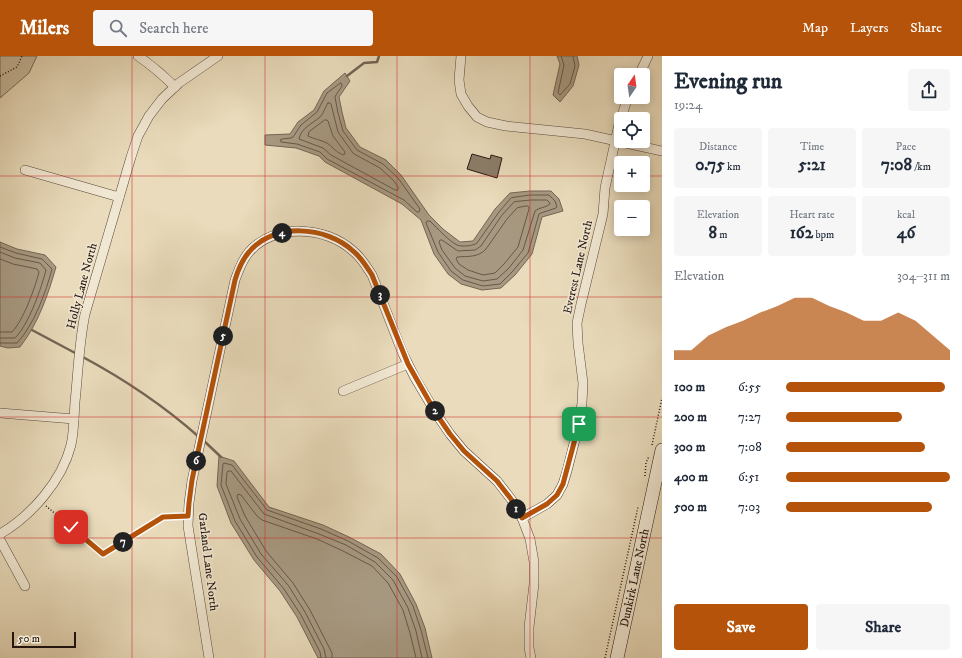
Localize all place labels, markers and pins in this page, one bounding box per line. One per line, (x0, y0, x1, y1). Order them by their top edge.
pin: 4 (272, 223, 292, 243)
pin: 3 (370, 285, 390, 305)
pin: 5 (213, 326, 233, 346)
pin: 2 (425, 401, 445, 421)
pin (562, 407, 596, 441)
pin: 6 (186, 451, 206, 471)
pin: 1 (506, 499, 526, 519)
pin (54, 510, 88, 544)
pin: 7 (113, 532, 133, 552)

